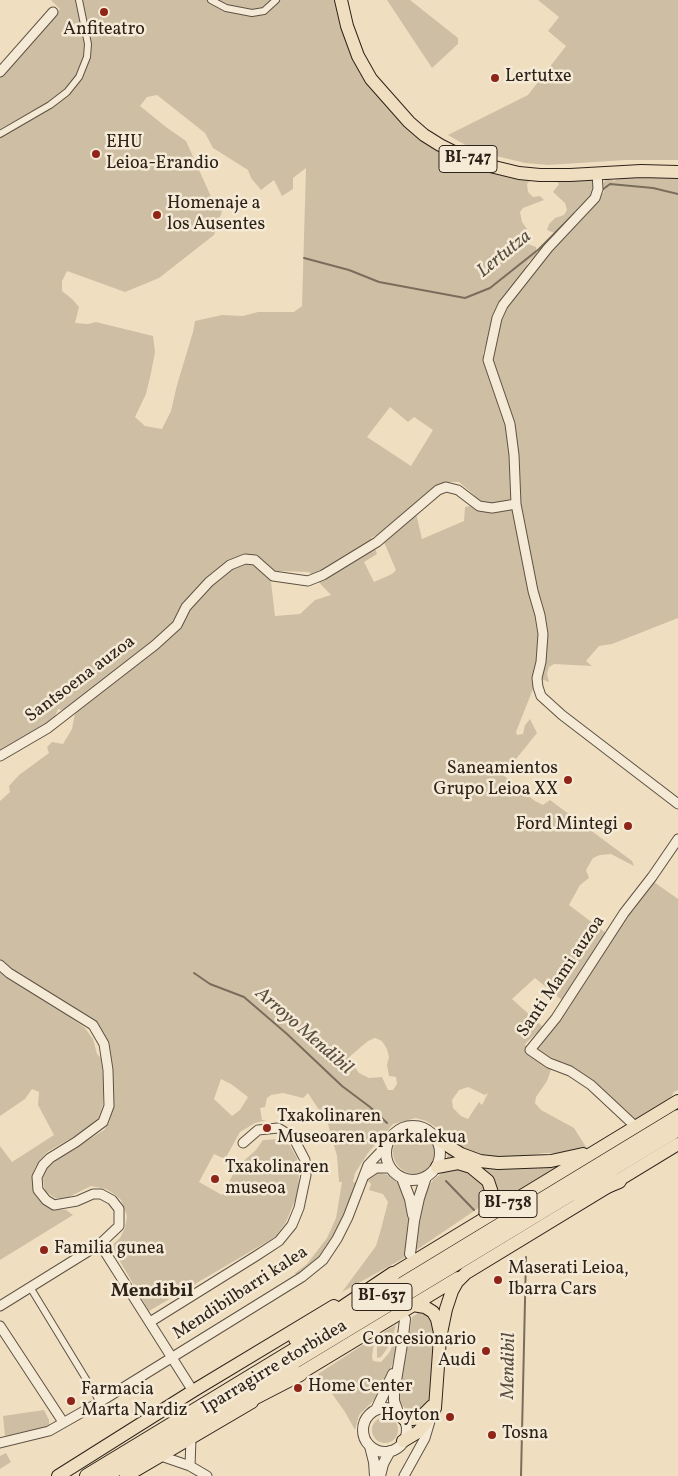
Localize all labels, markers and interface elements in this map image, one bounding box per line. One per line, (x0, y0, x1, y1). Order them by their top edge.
marker: Anfiteatro (98, 6, 110, 18)
place label: Anfiteatro (63, 20, 145, 42)
place label: Lertutxe (505, 67, 571, 89)
marker: Lertutxe (489, 72, 501, 84)
place label: EHU Leioa-Erandio (106, 133, 219, 176)
road number: BI-747 (439, 146, 497, 172)
marker: EHU Leioa-Erandio (90, 148, 102, 160)
place label: Homenaje a los Ausentes (167, 194, 265, 236)
marker: Homenaje a los Ausentes (151, 209, 163, 221)
water label: Lertutza (473, 226, 537, 284)
street label: Santsoena auzoa (22, 632, 140, 728)
place label: Saneamientos Grupo Leioa XX (433, 759, 558, 802)
marker: Saneamientos Grupo Leioa XX (562, 774, 574, 786)
place label: Ford Mintegi (516, 815, 618, 837)
marker: Ford Mintegi (622, 820, 634, 832)
street label: Santi Mami auzoa (513, 912, 611, 1042)
water label: Arroyo Mendibil (249, 983, 357, 1081)
place label: Txakolinaren Museoaren aparkalekua (277, 1107, 466, 1150)
marker: Txakolinaren Museoaren aparkalekua (261, 1122, 273, 1134)
place label: Txakolinaren museoa (225, 1158, 329, 1200)
marker: Txakolinaren museoa (209, 1173, 221, 1185)
road number: BI-738 (479, 1190, 537, 1218)
place label: Familia gunea (54, 1239, 164, 1261)
street label: Mendibilbarri kalea (170, 1242, 312, 1346)
marker: Familia gunea (38, 1244, 50, 1256)
place label: Maserati Leioa, Ibarra Cars (508, 1259, 629, 1302)
marker: Maserati Leioa, Ibarra Cars (492, 1274, 504, 1286)
district label: Mendibil (111, 1282, 193, 1304)
road number: BI-637 (352, 1284, 412, 1310)
street label: Iparragirre etorbidea (198, 1316, 352, 1420)
place label: Concesionario Audi (362, 1330, 476, 1372)
water label: Mendibil (498, 1333, 522, 1399)
marker: Concesionario Audi (480, 1345, 492, 1357)
place label: Home Center (308, 1377, 412, 1399)
place label: Farmacia Marta Nardiz (81, 1380, 188, 1422)
marker: Home Center (292, 1382, 304, 1394)
marker: Farmacia Marta Nardiz (65, 1395, 77, 1407)
place label: Hoyton (381, 1406, 440, 1428)
marker: Hoyton (444, 1411, 456, 1423)
place label: Tosna (502, 1424, 548, 1446)
marker: Tosna (486, 1429, 498, 1441)

